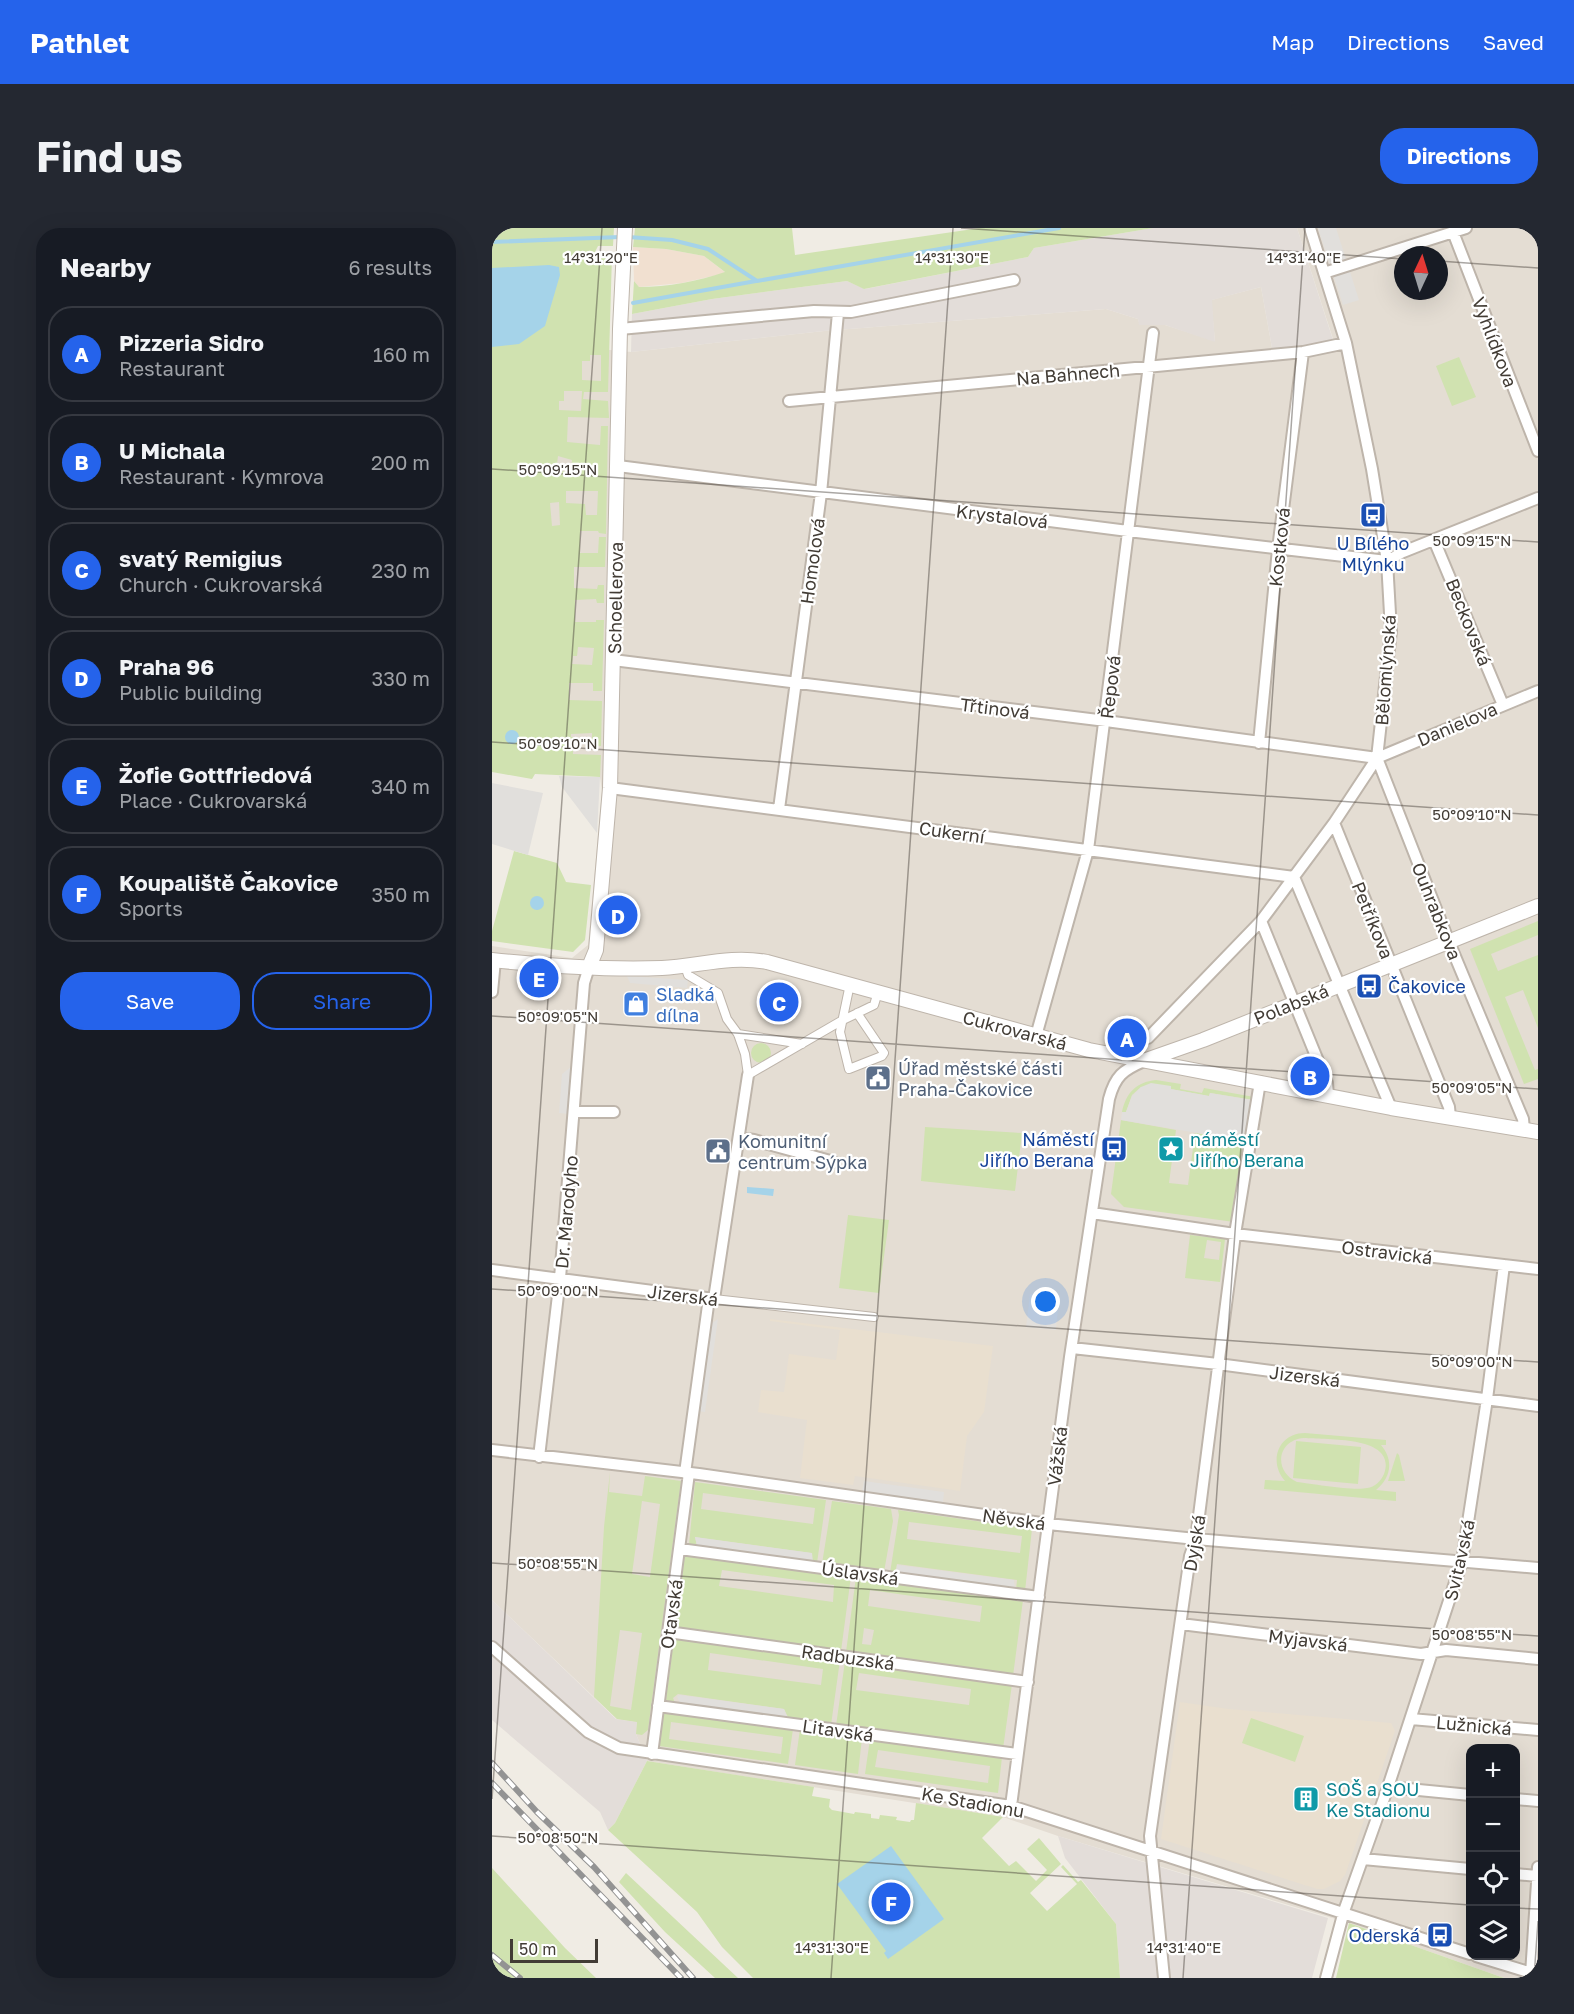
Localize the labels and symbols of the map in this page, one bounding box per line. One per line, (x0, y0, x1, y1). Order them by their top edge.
north arrow (1394, 246, 1448, 300)
text: 14°31'20"E (564, 248, 638, 266)
text: 14°31'30"E (915, 248, 989, 266)
text: 14°31'40"E (1267, 248, 1341, 266)
street label: Vyhlídkova (1468, 294, 1522, 390)
street label: Na Bahnech (1015, 359, 1121, 389)
text: 50°09'15"N (519, 460, 597, 478)
street label: Krystalová (955, 499, 1049, 533)
bus stop icon: U Bílého Mlýnku (1358, 500, 1388, 530)
street label: Kostková (1264, 506, 1294, 588)
street label: Homolová (795, 516, 829, 606)
text: 50°09'15"N (1433, 531, 1511, 549)
place label: U Bílého Mlýnku (1337, 532, 1409, 575)
street label: Schoellerova (603, 542, 627, 654)
street label: Beckovská (1442, 575, 1496, 669)
street label: Bělomlýnská (1370, 614, 1400, 726)
street label: Řepová (1095, 654, 1125, 720)
street label: Třtinová (959, 693, 1031, 723)
street label: Danielova (1414, 697, 1500, 751)
text: 50°09'10"N (518, 734, 598, 752)
text: 50°09'10"N (1432, 805, 1512, 823)
street label: Cukerní (918, 816, 988, 848)
street label: Ouhrabkova (1407, 859, 1467, 963)
street label: Petříkova (1348, 878, 1398, 962)
pin: D (598, 892, 638, 938)
pin: E (520, 956, 558, 1000)
bus stop icon: Čakovice (1354, 971, 1384, 1001)
place label: Čakovice (1388, 975, 1466, 997)
street label: Polabská (1250, 979, 1332, 1029)
pin: C (760, 980, 798, 1024)
place label: Sladká dílna (656, 983, 715, 1026)
shop icon: Sladká dílna (621, 989, 651, 1019)
street label: Cukrovarská (960, 1006, 1070, 1054)
text: 50°09'05"N (518, 1007, 598, 1025)
pin: A (1108, 1016, 1146, 1060)
pin: B (1290, 1054, 1330, 1098)
place label: Úřad městské části Praha-Čakovice (898, 1057, 1063, 1100)
public building icon: Úřad městské části Praha-Čakovice (863, 1063, 893, 1093)
text: 50°09'05"N (1432, 1078, 1512, 1096)
place label: Náměstí Jiřího Berana (980, 1128, 1095, 1171)
place label: náměstí Jiřího Berana (1190, 1128, 1304, 1171)
place label: Komunitní centrum Sýpka (738, 1130, 867, 1173)
bus stop icon: Náměstí Jiřího Berana (1099, 1134, 1129, 1164)
place icon: náměstí Jiřího Berana (1156, 1134, 1186, 1164)
public building icon: Komunitní centrum Sýpka (703, 1136, 733, 1166)
street label: Dr. Marodyho (550, 1154, 582, 1270)
street label: Ostravická (1340, 1236, 1434, 1268)
street label: Jizerská (646, 1280, 720, 1310)
text: 50°09'00"N (517, 1281, 599, 1299)
your location (1031, 1287, 1060, 1316)
text: 50°09'00"N (1431, 1352, 1513, 1370)
street label: Jizerská (1268, 1361, 1342, 1391)
street label: Vážská (1042, 1425, 1072, 1487)
street label: Něvská (981, 1504, 1047, 1534)
street label: Dyjská (1178, 1513, 1210, 1573)
street label: Svitavská (1439, 1517, 1479, 1603)
text: 50°08'55"N (518, 1554, 598, 1572)
street label: Úslavská (820, 1557, 900, 1589)
street label: Otavská (655, 1578, 687, 1650)
street label: Myjavská (1267, 1624, 1349, 1656)
text: 50°08'55"N (1432, 1625, 1512, 1643)
street label: Radbuzská (800, 1640, 896, 1674)
street label: Lužnická (1435, 1711, 1513, 1739)
street label: Litavská (801, 1714, 875, 1746)
place label: SOŠ a SOU Ke Stadionu (1326, 1778, 1430, 1821)
street label: Ke Stadionu (920, 1782, 1026, 1822)
building icon: SOŠ a SOU Ke Stadionu (1291, 1784, 1321, 1814)
text: 50°08'50"N (518, 1828, 598, 1846)
pin: F (872, 1880, 910, 1924)
bus stop icon: Oderská (1425, 1920, 1455, 1950)
place label: Oderská (1348, 1924, 1420, 1946)
scale bar (510, 1936, 598, 1964)
text: 14°31'30"E (795, 1938, 869, 1956)
text: 14°31'40"E (1147, 1938, 1221, 1956)

